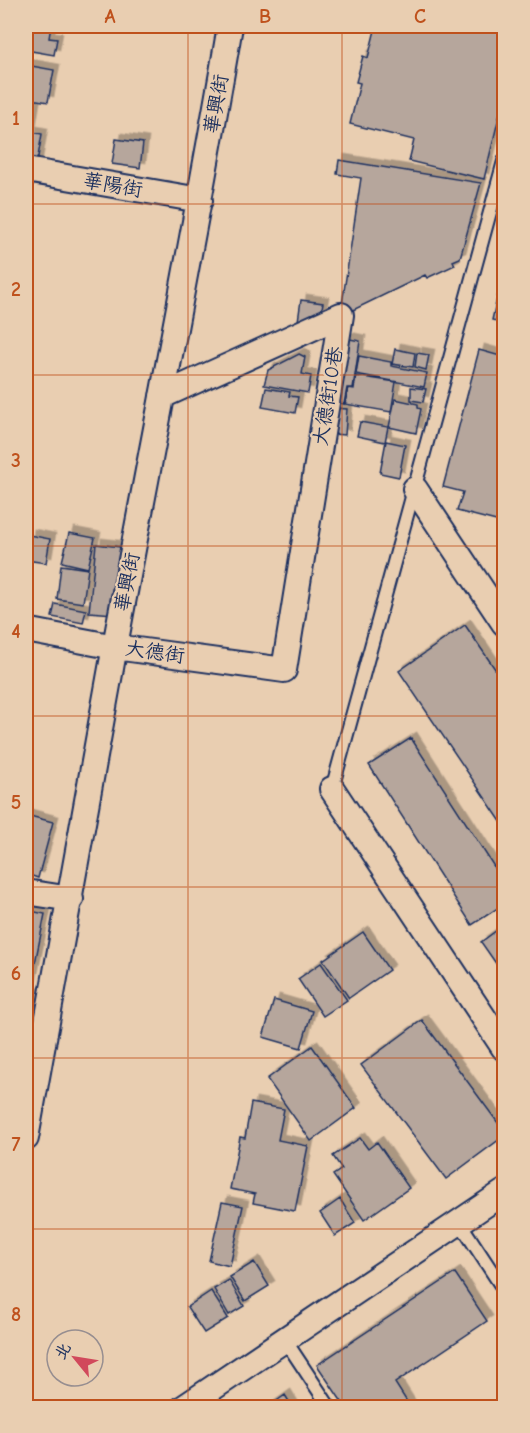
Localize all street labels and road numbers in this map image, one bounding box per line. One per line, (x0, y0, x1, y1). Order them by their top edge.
street label: 華興街 (199, 72, 233, 136)
street label: 華陽街 (81, 168, 145, 202)
street label: 大德街10巷 (309, 344, 347, 447)
street label: 華興街 (110, 550, 144, 614)
street label: 大德街 (124, 636, 186, 668)

